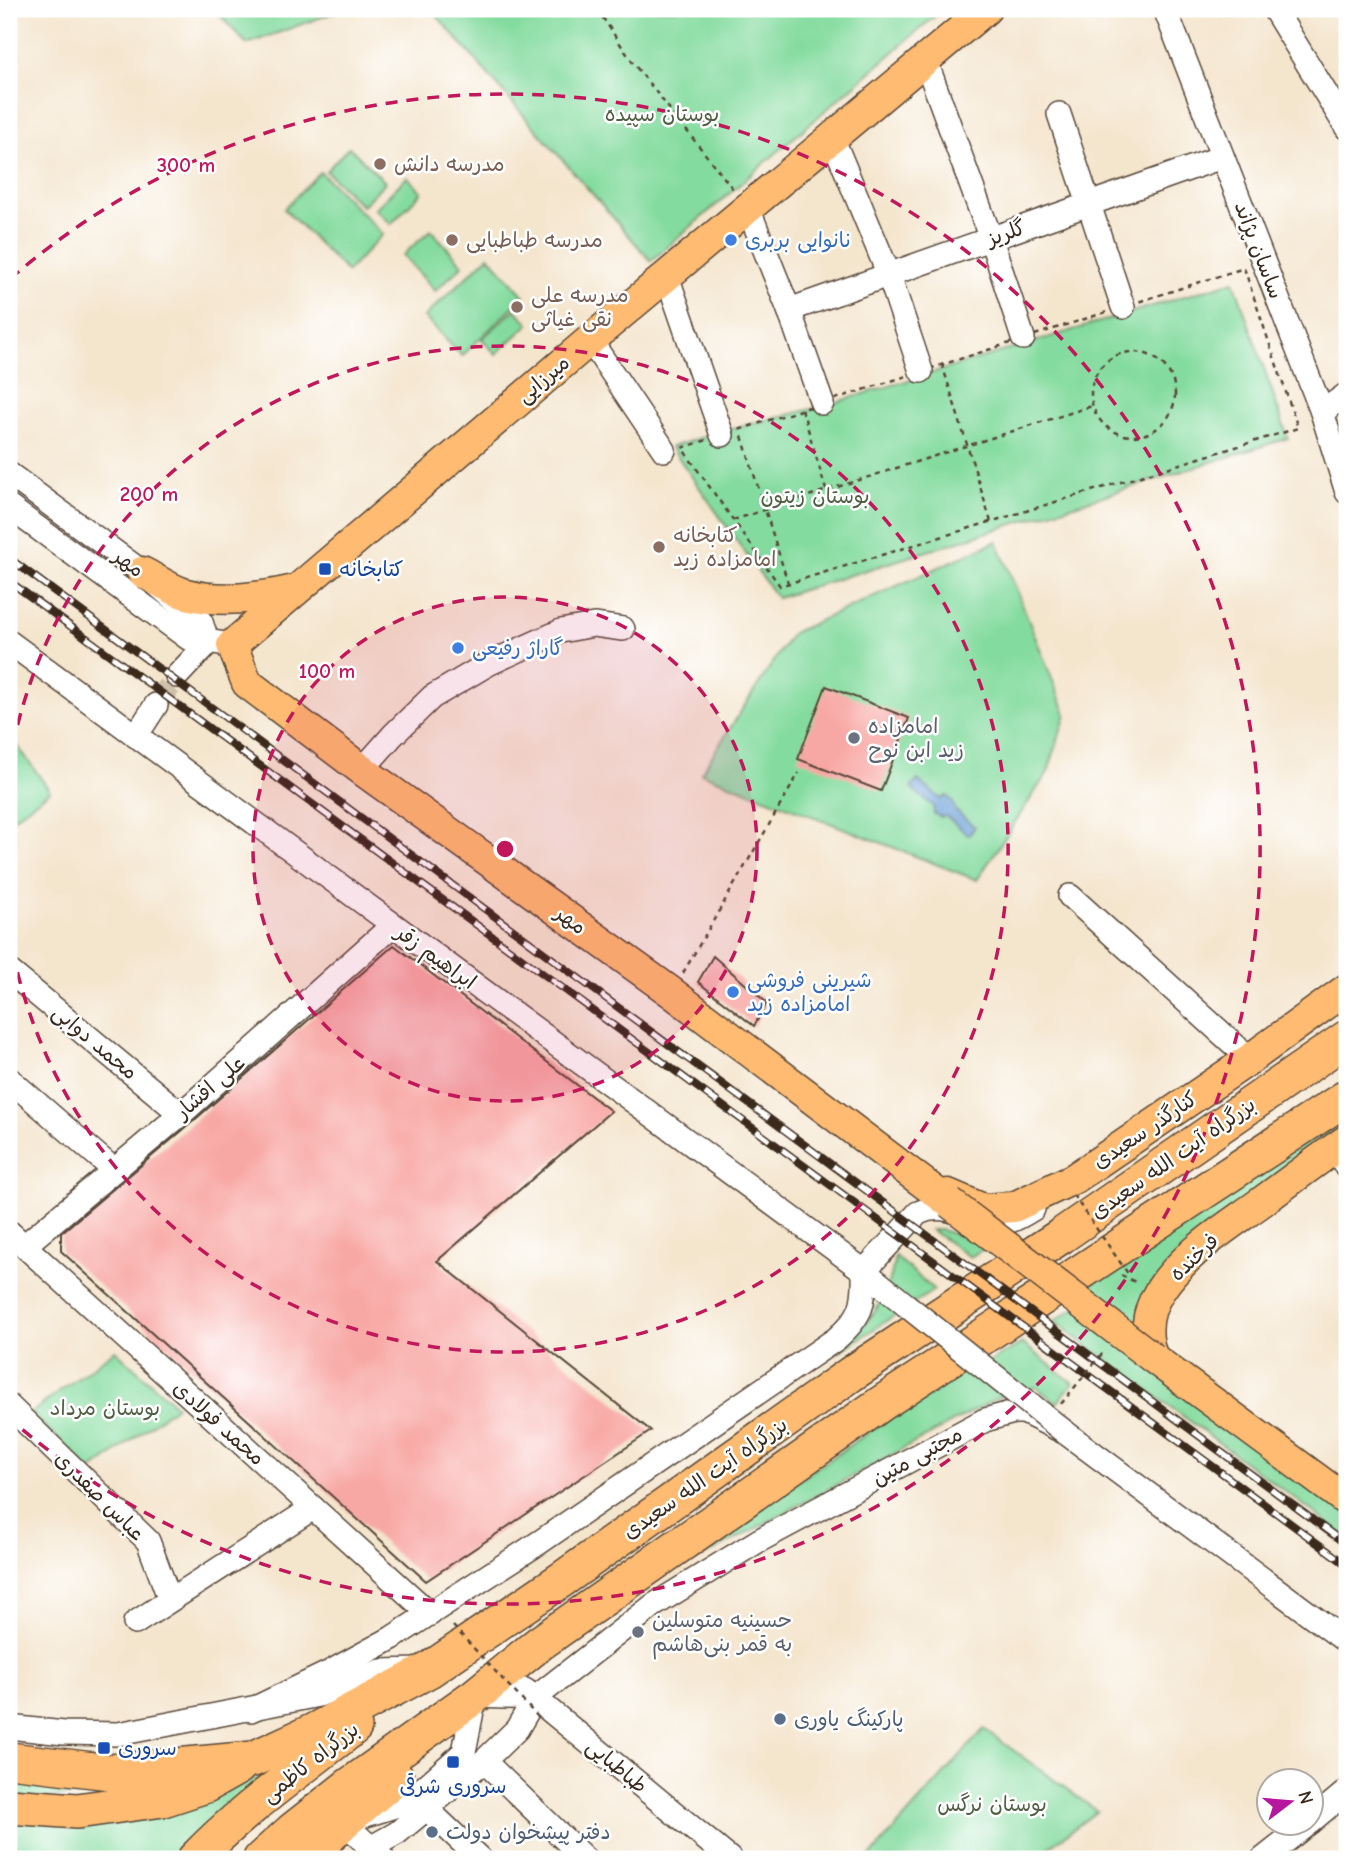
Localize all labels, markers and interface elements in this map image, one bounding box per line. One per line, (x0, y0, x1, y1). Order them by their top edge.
park label: بوستان سپیده (605, 102, 719, 127)
place label: مدرسه دانش (394, 152, 505, 176)
text: 300 m (157, 153, 215, 177)
marker: مدرسه دانش (372, 156, 388, 172)
street label: ساسان پژاند (1229, 198, 1289, 302)
street label: گلریز (981, 215, 1029, 252)
place label: مدرسه طباطبایی (466, 228, 603, 254)
place label: نانوایی بربری (745, 228, 852, 254)
marker: مدرسه طباطبایی (444, 232, 460, 248)
marker: نانوایی بربری (723, 232, 739, 248)
place label: مدرسه علی نقی غیاثی (531, 283, 629, 333)
marker: مدرسه علی نقی غیاثی (509, 299, 525, 315)
street label: میرزایی (512, 350, 575, 409)
text: 200 m (120, 482, 178, 506)
park label: بوستان زیتون (760, 484, 870, 509)
place label: کتابخانه امامزاده زید (673, 523, 776, 571)
marker: کتابخانه امامزاده زید (651, 539, 667, 555)
street label: مهر (107, 543, 149, 582)
place label: کتابخانه (339, 557, 404, 582)
marker: کتابخانه (317, 561, 333, 577)
place label: گاراژ رفیعی (472, 636, 564, 662)
marker: گاراژ رفیعی (450, 640, 466, 656)
text: 100 m (299, 659, 355, 683)
place label: امامزاده زید ابن نوح (868, 714, 964, 763)
marker: امامزاده زید ابن نوح (846, 730, 862, 746)
centre of rings (493, 837, 517, 861)
street label: مهر (549, 900, 591, 939)
street label: ابراهیم زقر (387, 919, 481, 997)
place label: شیرینی فروشی امامزاده زید (747, 968, 872, 1016)
marker: شیرینی فروشی امامزاده زید (725, 984, 741, 1000)
street label: محمد دوابی (46, 1000, 142, 1086)
street label: علی افشار (169, 1050, 251, 1127)
street label: کنارگذر سعیدی (1088, 1086, 1202, 1174)
street label: بزرگراه آیت الله سعیدی (1086, 1092, 1261, 1225)
street label: فرخنده (1165, 1228, 1223, 1286)
street label: محمد فولادی (168, 1376, 270, 1471)
park label: بوستان مرداد (50, 1396, 160, 1421)
street label: بزرگراه آیت الله سعیدی (618, 1412, 793, 1545)
street label: مجتبی متین (868, 1421, 967, 1492)
street label: عباس صفدری (50, 1446, 150, 1546)
place label: حسینیه متوسلین به قمر بنی‌هاشم (652, 1608, 792, 1660)
marker: حسینیه متوسلین به قمر بنی‌هاشم (630, 1624, 646, 1640)
place label: پارکینگ یاوری (794, 1707, 904, 1732)
marker: پارکینگ یاوری (772, 1711, 788, 1727)
street label: بزرگراه کاظمی (257, 1717, 365, 1809)
street label: طباطبایی (580, 1734, 652, 1800)
place label: سروری (118, 1736, 177, 1760)
marker: سروری (96, 1740, 112, 1756)
marker: سروری شرقی (445, 1754, 461, 1770)
north arrow (1254, 1766, 1324, 1836)
place label: سروری شرقی (399, 1773, 507, 1798)
text: N (1293, 1789, 1318, 1807)
park label: بوستان نرگس (937, 1792, 1047, 1817)
place label: دفتر پیشخوان دولت (446, 1820, 611, 1845)
marker: دفتر پیشخوان دولت (424, 1824, 440, 1840)

